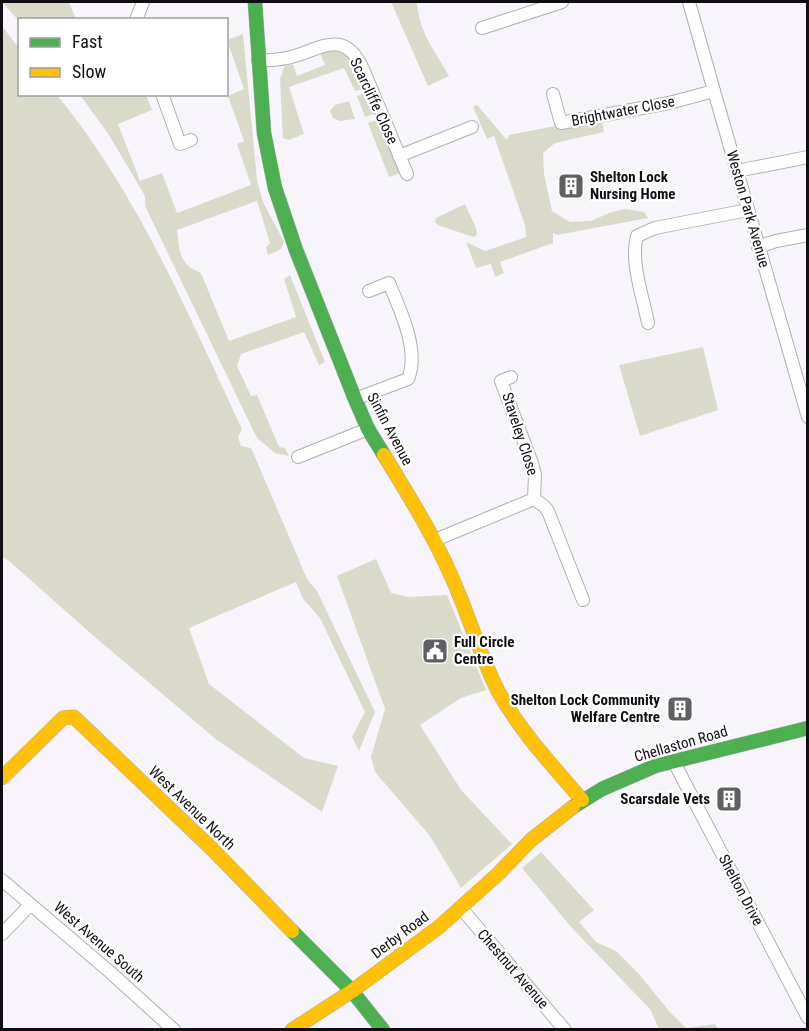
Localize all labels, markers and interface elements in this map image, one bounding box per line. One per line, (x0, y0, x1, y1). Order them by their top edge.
legend (18, 18, 228, 96)
text: Fast (72, 31, 103, 52)
street label: Scarcliffe Close (346, 55, 402, 147)
text: Slow (72, 61, 107, 82)
street label: Brightwater Close (570, 92, 676, 130)
street label: Weston Park Avenue (723, 148, 773, 270)
place label: Shelton Lock Nursing Home (590, 168, 675, 203)
building icon: Shelton Lock Nursing Home (556, 171, 586, 201)
street label: Sinfin Avenue (363, 390, 417, 468)
street label: Staveley Close (498, 390, 542, 478)
place label: Full Circle Centre (454, 633, 514, 668)
public building icon: Full Circle Centre (420, 636, 450, 666)
place label: Shelton Lock Community Welfare Centre (511, 691, 660, 726)
building icon: Shelton Lock Community Welfare Centre (665, 694, 695, 724)
street label: Chellaston Road (632, 722, 730, 766)
street label: West Avenue North (145, 762, 239, 854)
building icon: Scarsdale Vets (714, 784, 744, 814)
place label: Scarsdale Vets (620, 790, 710, 808)
street label: Shelton Drive (715, 851, 767, 929)
street label: West Avenue South (50, 898, 148, 986)
street label: Derby Road (368, 908, 432, 962)
street label: Chestnut Avenue (474, 925, 552, 1013)

